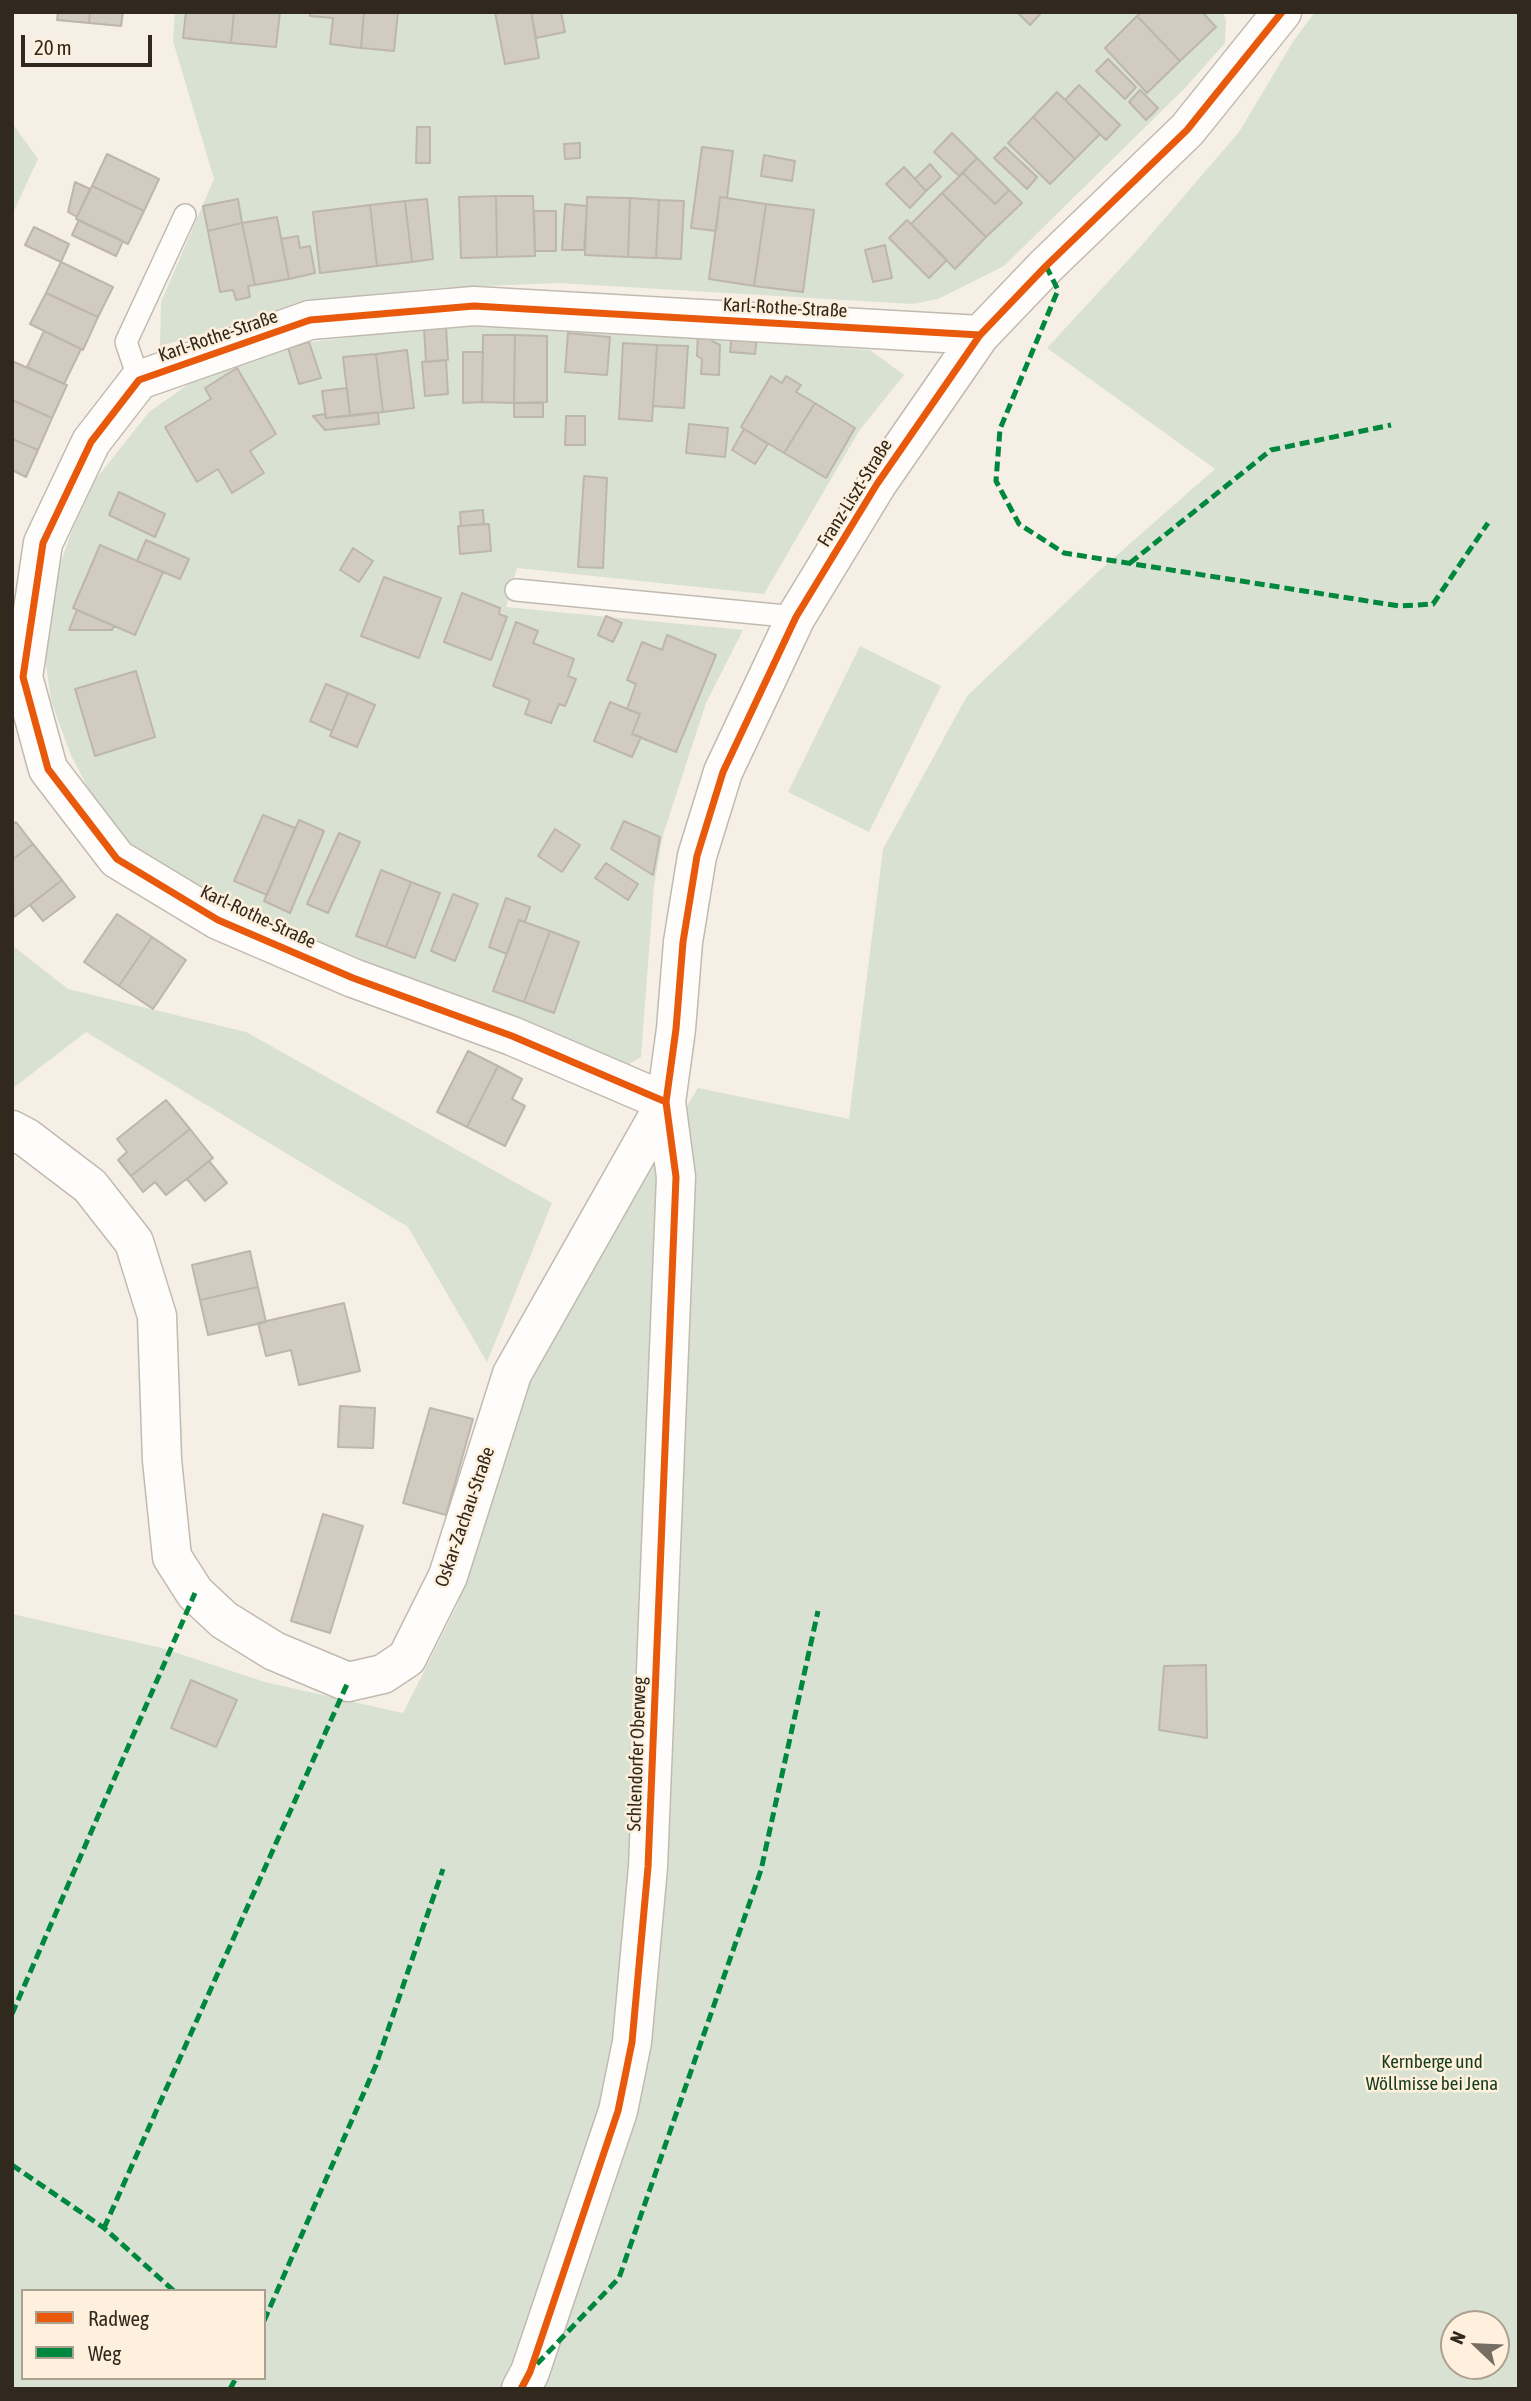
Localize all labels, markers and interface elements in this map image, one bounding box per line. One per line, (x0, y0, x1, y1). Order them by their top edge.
scale bar (24, 21, 156, 65)
text: 20 m (34, 35, 72, 59)
street label: Karl-Rothe-Straße (722, 293, 848, 323)
street label: Karl-Rothe-Straße (155, 305, 281, 367)
street label: Franz-Liszt-Straße (813, 435, 897, 551)
street label: Karl-Rothe-Straße (197, 880, 319, 954)
street label: Oskar-Zachau-Straße (430, 1444, 500, 1590)
street label: Schlendorfer Oberweg (623, 1676, 651, 1832)
park label: Kernberge und Wöllmisse bei Jena (1366, 2051, 1498, 2095)
legend (21, 2289, 266, 2380)
text: Radweg (88, 2306, 149, 2330)
north arrow (1440, 2310, 1510, 2380)
text: N (1445, 2328, 1470, 2347)
text: Weg (88, 2341, 121, 2365)

